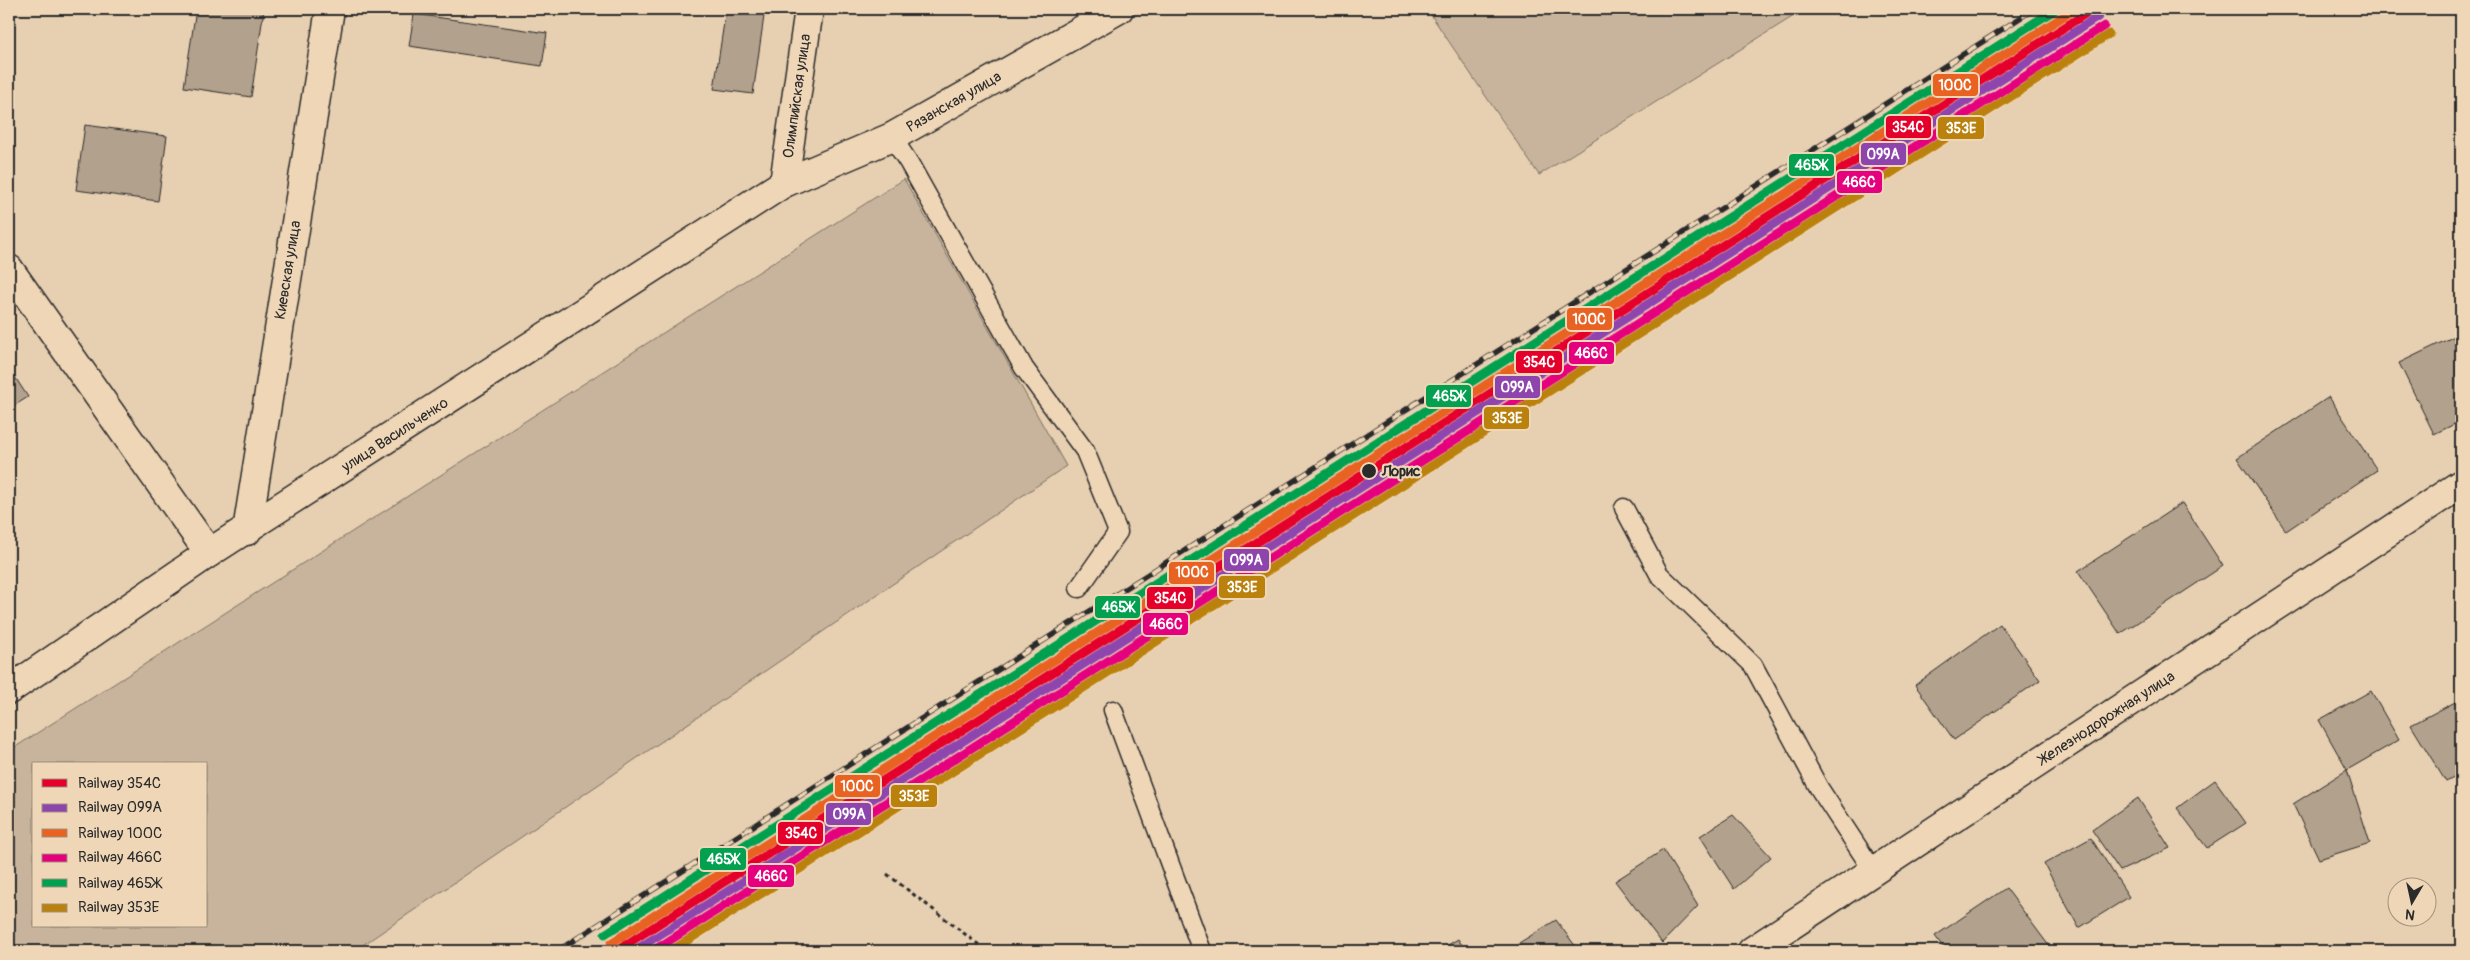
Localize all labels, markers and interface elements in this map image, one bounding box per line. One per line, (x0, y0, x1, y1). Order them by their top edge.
street label: Олимпийская улица (779, 33, 815, 159)
street label: Рязанская улица (903, 67, 1005, 137)
line badge: 100C (1932, 73, 1979, 97)
text: 100C (1938, 77, 1972, 94)
line badge: 354С (1885, 115, 1932, 139)
line badge: 353Е (1937, 116, 1985, 140)
text: 354С (1892, 119, 1924, 136)
text: 353Е (1946, 120, 1977, 137)
line badge: 099А (1860, 142, 1907, 166)
text: 099А (1866, 146, 1900, 163)
line badge: 465Ж (1788, 153, 1835, 177)
text: 465Ж (1795, 157, 1829, 174)
line badge: 466С (1836, 170, 1883, 194)
text: 466С (1842, 174, 1876, 191)
street label: Киевская улица (271, 219, 305, 321)
line badge: 100C (1566, 307, 1613, 331)
text: 100C (1572, 311, 1606, 328)
line badge: 466С (1568, 341, 1615, 365)
text: 466С (1574, 345, 1608, 362)
line badge: 354С (1515, 350, 1563, 374)
text: 354С (1523, 354, 1555, 371)
line badge: 099А (1494, 375, 1541, 399)
text: 099А (1500, 379, 1534, 396)
line badge: 465Ж (1425, 384, 1472, 408)
text: 465Ж (1433, 388, 1467, 405)
street label: улица Васильченко (337, 393, 452, 477)
line badge: 353Е (1483, 406, 1530, 430)
text: 353Е (1492, 410, 1523, 427)
marker: Лорис (1360, 462, 1378, 480)
place label: Лорис (1381, 462, 1421, 481)
line badge: 099А (1223, 548, 1270, 572)
text: 099А (1229, 552, 1263, 569)
line badge: 100C (1168, 561, 1215, 585)
text: 100C (1175, 564, 1209, 581)
line badge: 353Е (1218, 575, 1266, 599)
text: 353Е (1227, 579, 1258, 596)
line badge: 354С (1146, 586, 1194, 610)
text: 354С (1154, 590, 1186, 607)
line badge: 465Ж (1094, 595, 1141, 619)
text: 465Ж (1102, 599, 1136, 616)
line badge: 466С (1142, 612, 1189, 636)
text: 466С (1149, 616, 1183, 633)
street label: Железнодорожная улица (2034, 667, 2179, 770)
legend (32, 762, 208, 928)
text: Railway 354С (78, 774, 161, 793)
line badge: 100C (834, 774, 881, 798)
text: 100C (840, 778, 874, 795)
line badge: 353Е (890, 784, 938, 808)
text: 353Е (899, 788, 930, 805)
text: Railway 099А (78, 798, 162, 817)
line badge: 099А (825, 802, 872, 826)
text: 099А (832, 806, 866, 823)
line badge: 354С (777, 821, 824, 845)
text: Railway 100C (78, 824, 162, 843)
text: 354С (785, 825, 817, 842)
line badge: 465Ж (699, 847, 747, 871)
text: Railway 466С (78, 848, 162, 867)
text: 465Ж (707, 851, 741, 868)
line badge: 466С (747, 864, 795, 888)
text: 466С (754, 868, 788, 885)
text: Railway 465Ж (78, 874, 163, 893)
north arrow (2388, 878, 2438, 928)
text: Railway 353Е (78, 898, 160, 917)
text: N (2404, 905, 2416, 923)

